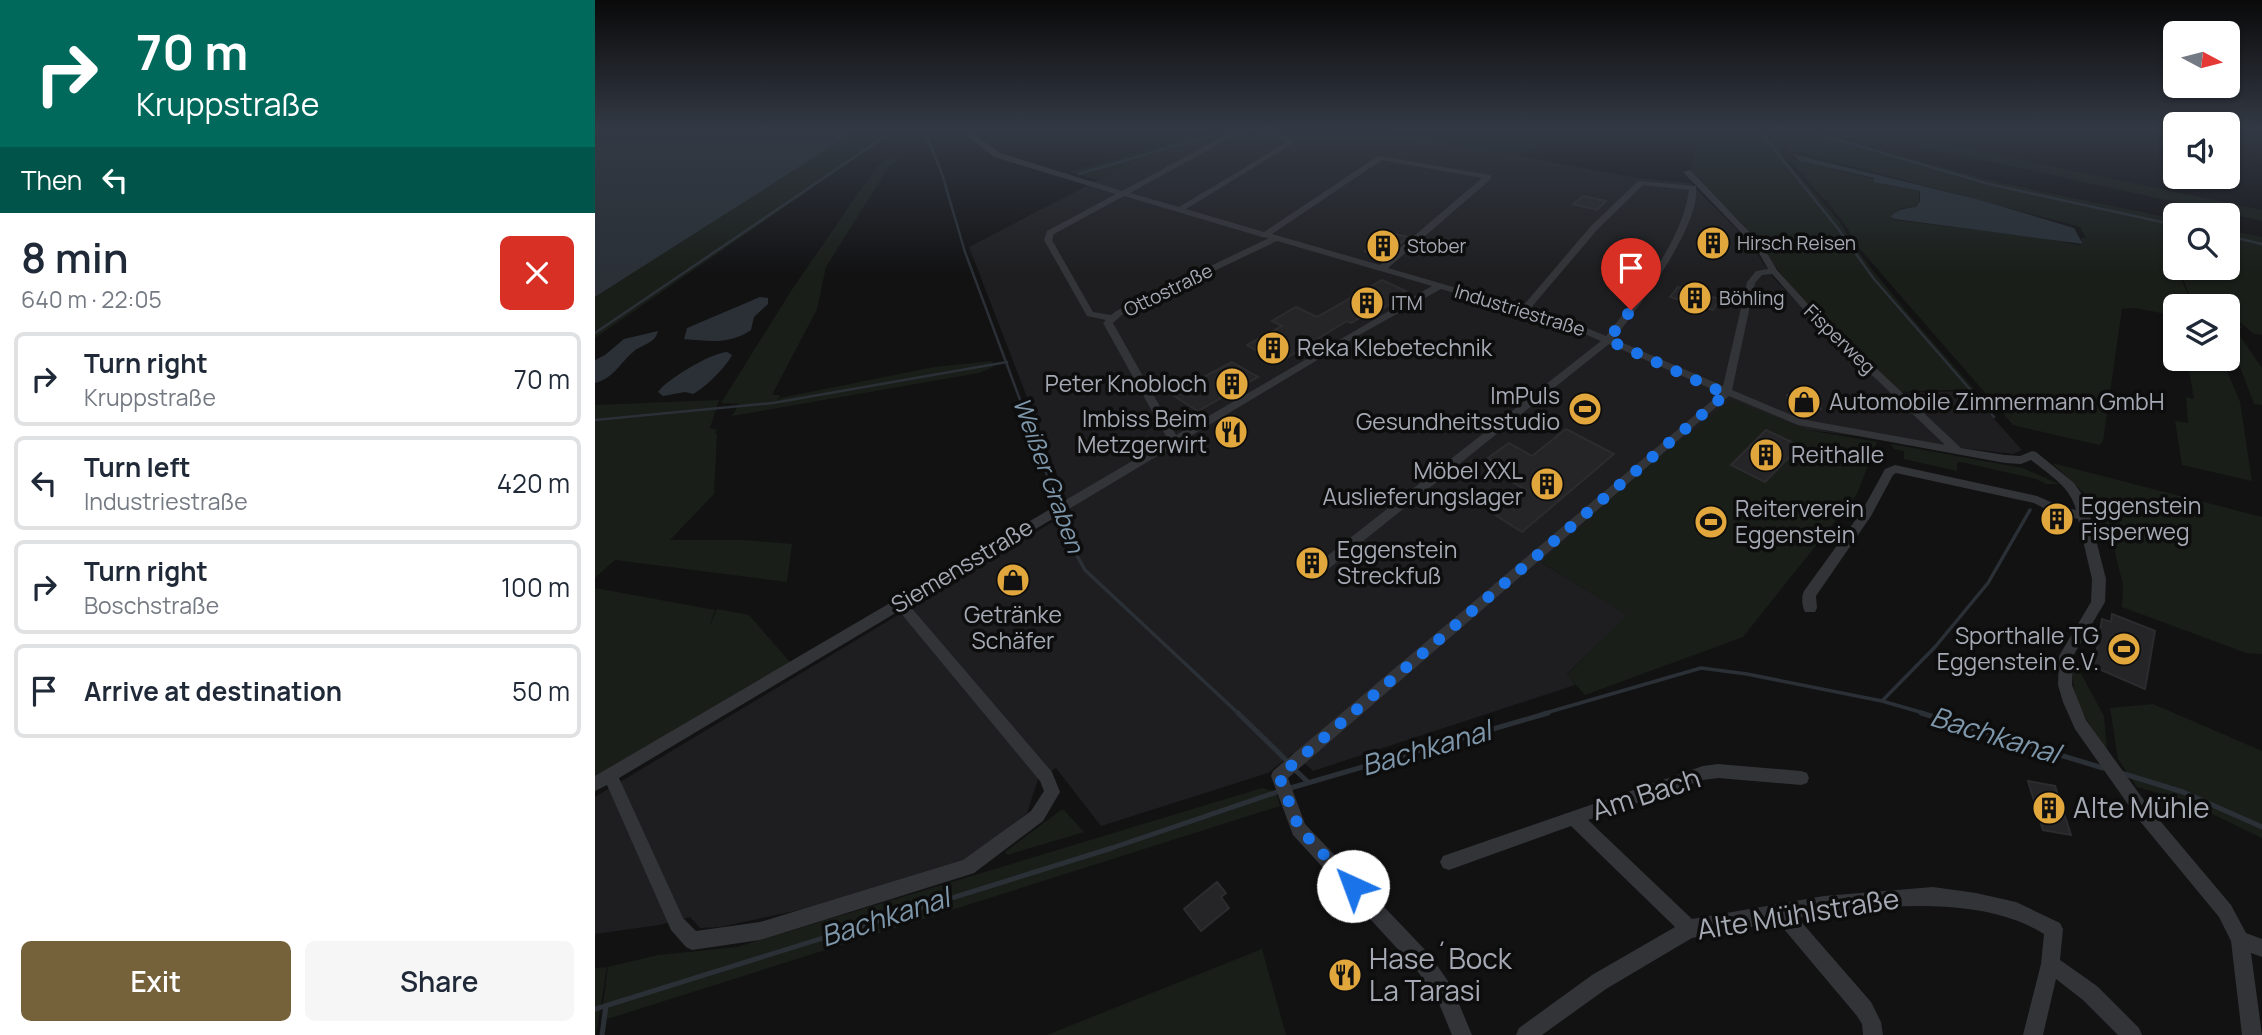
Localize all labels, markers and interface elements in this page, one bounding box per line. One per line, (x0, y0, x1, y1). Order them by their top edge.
text: 70 m (136, 18, 248, 85)
north arrow (2163, 21, 2240, 98)
map controls (2163, 21, 2240, 371)
icon: right (21, 28, 112, 119)
text: Kruppstraße (136, 82, 319, 126)
button: sound (2163, 112, 2240, 189)
icon: left (96, 161, 134, 199)
text: Then (21, 162, 82, 198)
button: search (2163, 203, 2240, 280)
building icon: Hirsch Reisen (1694, 224, 1732, 262)
building icon: Stober (1364, 227, 1402, 265)
text: 8 min (21, 228, 129, 286)
place label: Hirsch Reisen (1737, 230, 1856, 256)
place label: Stober (1407, 233, 1467, 259)
button: close (500, 236, 574, 310)
pin (1601, 238, 1661, 310)
icon: arrive (1612, 249, 1650, 287)
street label: Ottostraße (1119, 257, 1217, 323)
street label: Industriestraße (1452, 278, 1588, 342)
building icon: Böhling (1676, 279, 1714, 317)
text: 640 m · 22:05 (21, 283, 162, 315)
building icon: ITM (1348, 284, 1386, 322)
place label: Böhling (1719, 285, 1785, 311)
place label: ITM (1391, 290, 1423, 316)
button: layers (2163, 294, 2240, 371)
street label: Fisperweg (1799, 298, 1881, 380)
building icon: Reka Klebetechnik (1254, 329, 1292, 367)
place label: Reka Klebetechnik (1297, 331, 1493, 363)
text: Turn right (84, 345, 208, 381)
icon: right (25, 360, 63, 398)
text: 70 m (514, 361, 570, 397)
building icon: Peter Knobloch (1213, 365, 1251, 403)
place label: Peter Knobloch (1045, 367, 1207, 399)
place label: ImPuls Gesundheitsstudio (1356, 379, 1560, 437)
text: Kruppstraße (84, 381, 216, 413)
shop icon: Automobile Zimmermann GmbH (1785, 383, 1823, 421)
place label: Automobile Zimmermann GmbH (1829, 385, 2164, 417)
sports icon: ImPuls Gesundheitsstudio (1566, 390, 1604, 428)
water label: Weißer Graben (1006, 392, 1093, 557)
place label: Imbiss Beim Metzgerwirt (1077, 402, 1207, 460)
restaurant icon: Imbiss Beim Metzgerwirt (1212, 413, 1250, 451)
building icon: Reithalle (1747, 436, 1785, 474)
place label: Reithalle (1791, 438, 1884, 470)
text: Turn left (84, 449, 191, 485)
place label: Möbel XXL Auslieferungslager (1323, 454, 1523, 512)
icon: left (25, 464, 63, 502)
text: 420 m (497, 465, 570, 501)
building icon: Möbel XXL Auslieferungslager (1528, 465, 1566, 503)
text: Industriestraße (84, 485, 248, 517)
place label: Eggenstein Fisperweg (2081, 489, 2201, 547)
place label: Reiterverein Eggenstein (1735, 492, 1864, 550)
building icon: Eggenstein Fisperweg (2038, 500, 2076, 538)
sports icon: Reiterverein Eggenstein (1692, 503, 1730, 541)
street label: Siemensstraße (885, 510, 1038, 620)
place label: Eggenstein Streckfuß (1337, 533, 1457, 591)
building icon: Eggenstein Streckfuß (1293, 544, 1331, 582)
text: Turn right (84, 553, 208, 589)
shop icon: Getränke Schäfer (994, 561, 1032, 599)
icon: right (25, 568, 63, 606)
text: 100 m (501, 569, 570, 605)
text: Boschstraße (84, 589, 219, 621)
place label: Getränke Schäfer (964, 598, 1062, 656)
place label: Sporthalle TG Eggenstein e.V. (1937, 619, 2099, 677)
sports icon: Sporthalle TG Eggenstein e.V. (2105, 630, 2143, 668)
icon: arrive (25, 672, 63, 710)
text: Arrive at destination (84, 673, 342, 709)
text: 50 m (512, 673, 570, 709)
water label: Bachkanal (1926, 696, 2068, 773)
water label: Bachkanal (1357, 709, 1498, 784)
street label: Am Bach (1587, 758, 1705, 828)
place label: Alte Mühle (2073, 788, 2210, 826)
building icon: Alte Mühle (2030, 789, 2068, 827)
position arrow (1316, 849, 1390, 923)
water label: Bachkanal (816, 876, 957, 955)
street label: Alte Mühlstraße (1694, 878, 1902, 948)
place label: Hase´Bock La Tarasi (1369, 939, 1513, 1009)
button: Exit (21, 941, 291, 1021)
button: Share (305, 941, 574, 1021)
restaurant icon: Hase´Bock La Tarasi (1326, 956, 1364, 994)

